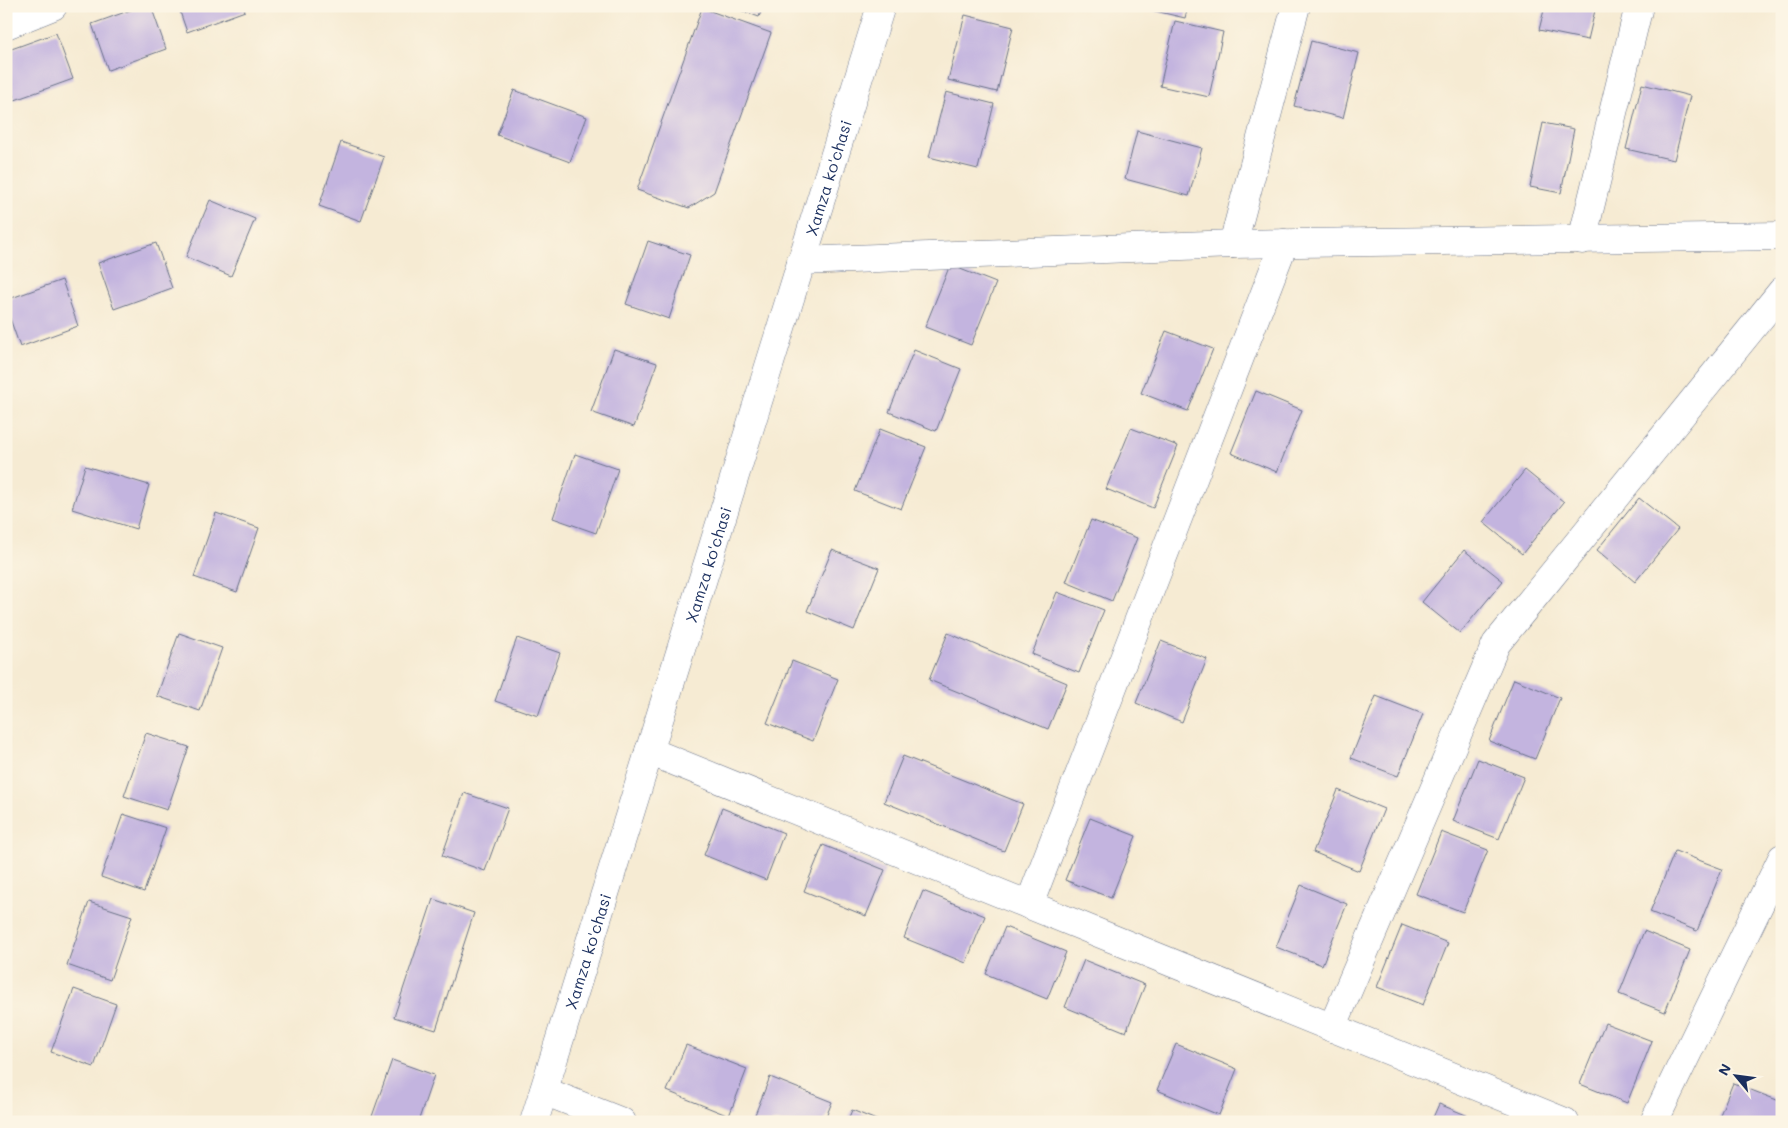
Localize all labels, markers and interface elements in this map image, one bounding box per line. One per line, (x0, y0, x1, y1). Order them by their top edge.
street label: Xamza ko'chasi (800, 117, 855, 238)
street label: Xamza ko'chasi (680, 504, 735, 625)
street label: Xamza ko'chasi (559, 891, 615, 1011)
north arrow (1710, 1050, 1760, 1100)
text: N (1713, 1060, 1735, 1079)

